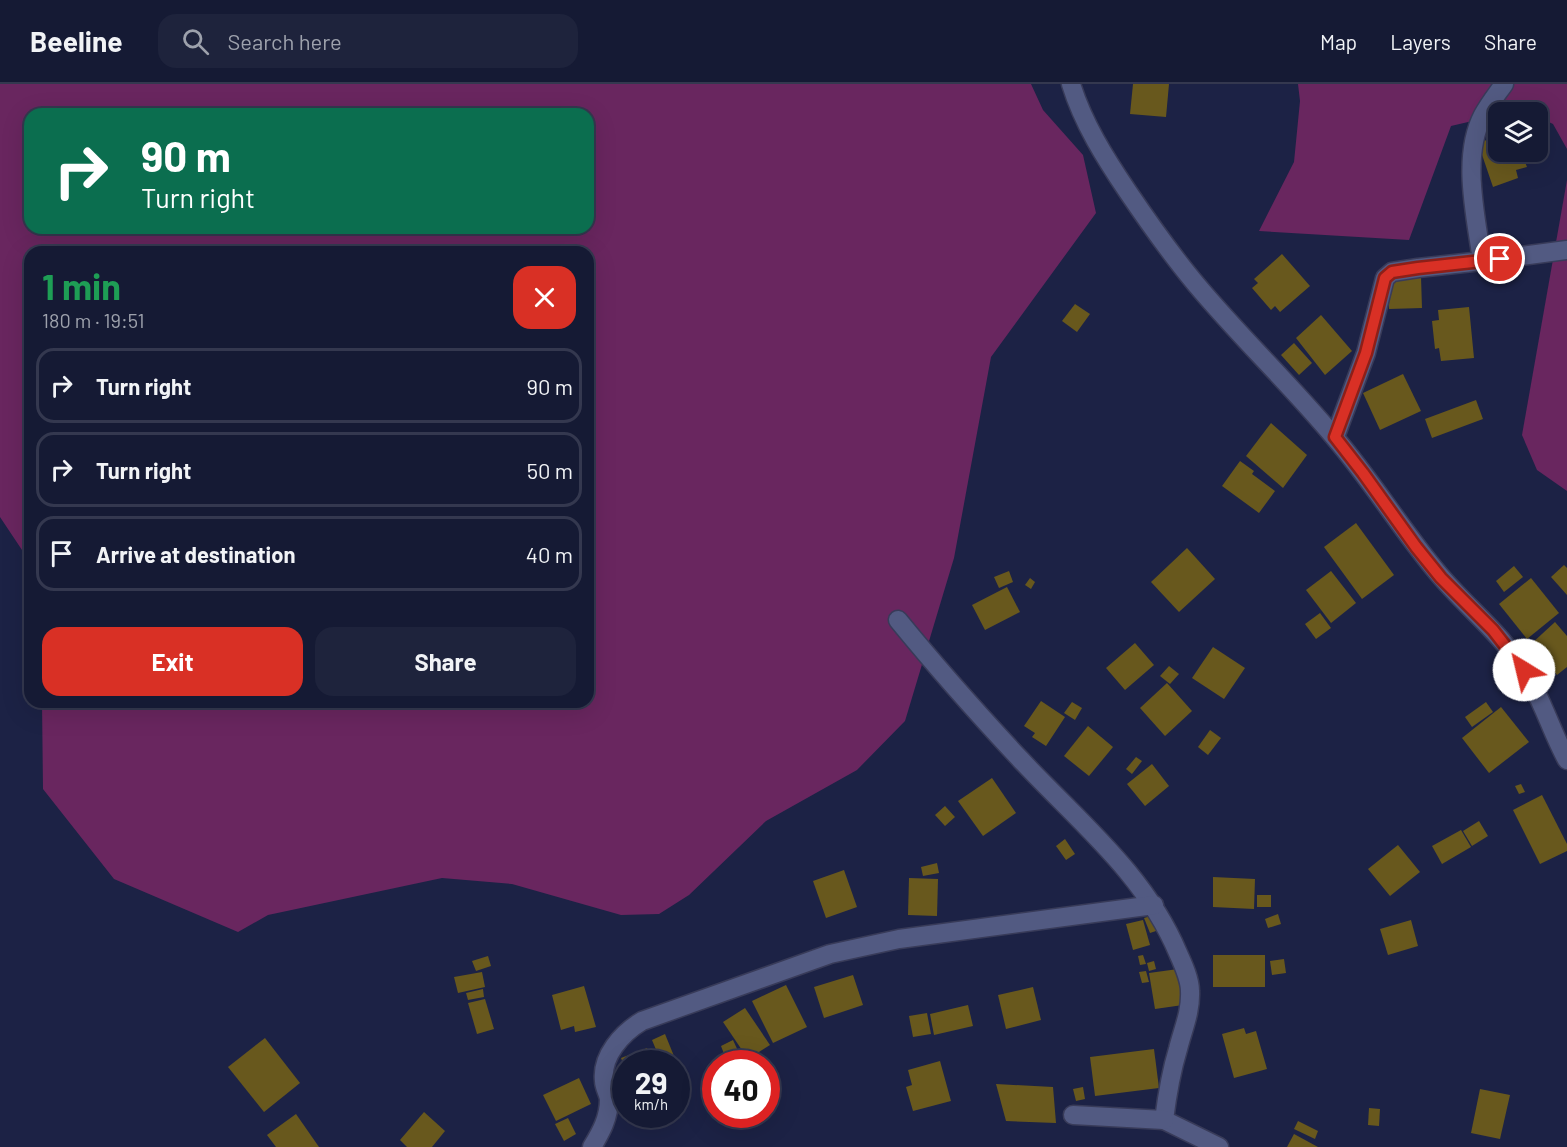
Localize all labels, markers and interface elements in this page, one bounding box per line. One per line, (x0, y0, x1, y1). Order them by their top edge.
search box (158, 14, 578, 68)
text: Beeline (30, 24, 122, 58)
icon: search (179, 25, 212, 58)
text: Search here (227, 28, 342, 54)
text: Map (1320, 29, 1357, 54)
text: Layers (1390, 29, 1451, 54)
text: Share (1484, 29, 1537, 54)
map controls (1488, 102, 1548, 162)
button: layers (1488, 102, 1548, 162)
text: 90 m (141, 130, 231, 180)
icon: right (42, 132, 120, 210)
text: Turn right (141, 181, 255, 213)
pin (1474, 233, 1525, 284)
icon: arrive (1483, 242, 1516, 275)
text: 1 min (42, 264, 121, 307)
button: close (513, 266, 576, 329)
text: 180 m · 19:51 (42, 308, 144, 332)
icon: right (45, 369, 78, 402)
text: Turn right (96, 373, 191, 399)
text: 90 m (527, 373, 573, 399)
icon: right (45, 453, 78, 486)
text: Turn right (96, 457, 191, 483)
text: 50 m (527, 457, 573, 483)
icon: arrive (45, 537, 78, 570)
text: Arrive at destination (96, 541, 295, 567)
text: 40 m (526, 541, 573, 567)
button: Exit (42, 627, 303, 696)
button: Share (315, 627, 576, 696)
position arrow (1492, 638, 1556, 702)
speed limit sign: 40 (702, 1050, 780, 1128)
text: 29 (635, 1064, 667, 1100)
text: km/h (634, 1095, 668, 1113)

